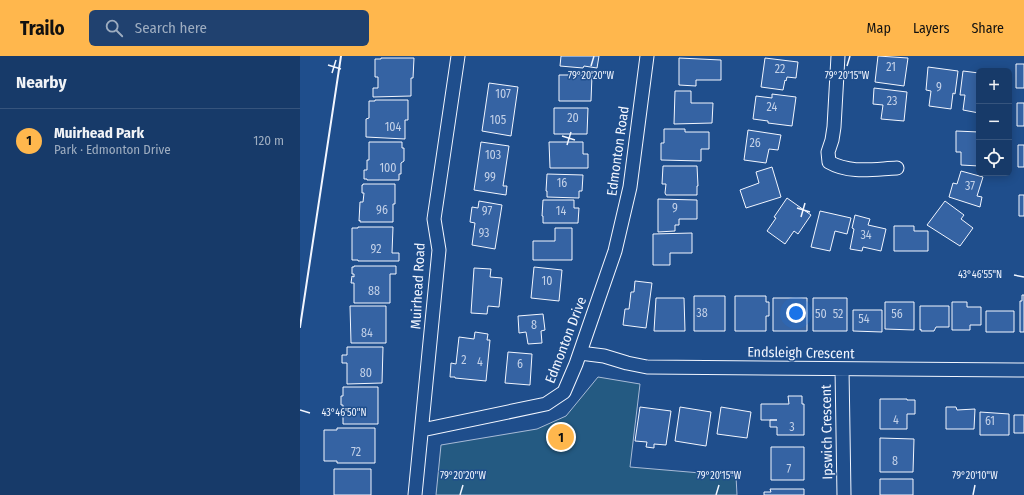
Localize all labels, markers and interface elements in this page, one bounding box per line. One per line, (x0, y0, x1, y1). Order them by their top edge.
search box (89, 10, 369, 46)
text: Trailo (20, 17, 65, 40)
icon: search (103, 17, 125, 39)
text: Search here (135, 19, 207, 37)
text: Map (867, 20, 891, 37)
text: Layers (913, 20, 949, 37)
text: Share (971, 20, 1004, 37)
house number: 21 (886, 60, 896, 74)
house number: 22 (775, 62, 785, 76)
map controls (976, 68, 1012, 176)
button: + (976, 68, 1012, 104)
text: 79°20'20"W (568, 70, 614, 82)
text: 79°20'15"W (825, 70, 870, 82)
text: Nearby (16, 72, 67, 93)
house number: 9 (936, 80, 942, 94)
house number: 107 (495, 87, 511, 101)
house number: 23 (887, 94, 897, 108)
house number: 24 (767, 100, 778, 114)
button: − (976, 104, 1012, 140)
street label: Edmonton Road (603, 105, 633, 197)
house number: 20 (567, 111, 579, 125)
house number: 105 (490, 113, 507, 127)
house number: 104 (385, 120, 402, 134)
text: Muirhead Park (54, 124, 144, 142)
text: 1 (26, 133, 32, 148)
text: 120 m (253, 133, 284, 148)
house number: 26 (749, 136, 761, 150)
button: locate (976, 140, 1012, 176)
text: Park · Edmonton Drive (54, 142, 171, 157)
house number: 103 (485, 148, 501, 162)
house number: 100 (379, 161, 397, 175)
house number: 99 (484, 170, 496, 184)
house number: 16 (557, 176, 567, 190)
house number: 37 (965, 179, 975, 193)
house number: 9 (672, 201, 678, 215)
house number: 96 (376, 203, 388, 217)
house number: 97 (482, 204, 492, 218)
house number: 14 (556, 204, 566, 218)
house number: 93 (478, 226, 490, 240)
house number: 34 (860, 228, 872, 242)
house number: 92 (371, 242, 381, 256)
street label: Muirhead Road (407, 242, 429, 330)
text: 43°46'55"N (958, 269, 1002, 281)
house number: 10 (542, 274, 552, 288)
house number: 88 (368, 284, 380, 298)
street label: Edmonton Drive (542, 294, 590, 386)
your location (786, 303, 806, 323)
house number: 38 (696, 306, 708, 320)
house number: 50 (815, 307, 827, 321)
house number: 52 (833, 307, 843, 321)
house number: 56 (891, 307, 903, 321)
house number: 54 (858, 312, 870, 326)
house number: 8 (531, 318, 537, 332)
house number: 84 (361, 326, 373, 340)
street label: Endsleigh Crescent (747, 344, 855, 362)
house number: 2 (461, 353, 467, 367)
house number: 4 (477, 355, 483, 369)
house number: 6 (517, 357, 523, 371)
house number: 80 (360, 366, 372, 380)
street label: Ipswich Crescent (818, 384, 836, 480)
text: 43°46'50"N (321, 407, 367, 419)
house number: 4 (893, 413, 899, 427)
house number: 61 (985, 414, 995, 428)
house number: 3 (789, 420, 795, 434)
pin: 1 (548, 422, 574, 452)
house number: 72 (351, 445, 361, 459)
house number: 8 (892, 454, 898, 468)
house number: 7 (787, 462, 792, 476)
text: 79°20'20"W (440, 470, 486, 482)
text: 79°20'15"W (697, 470, 742, 482)
text: 79°20'10"W (952, 470, 998, 482)

